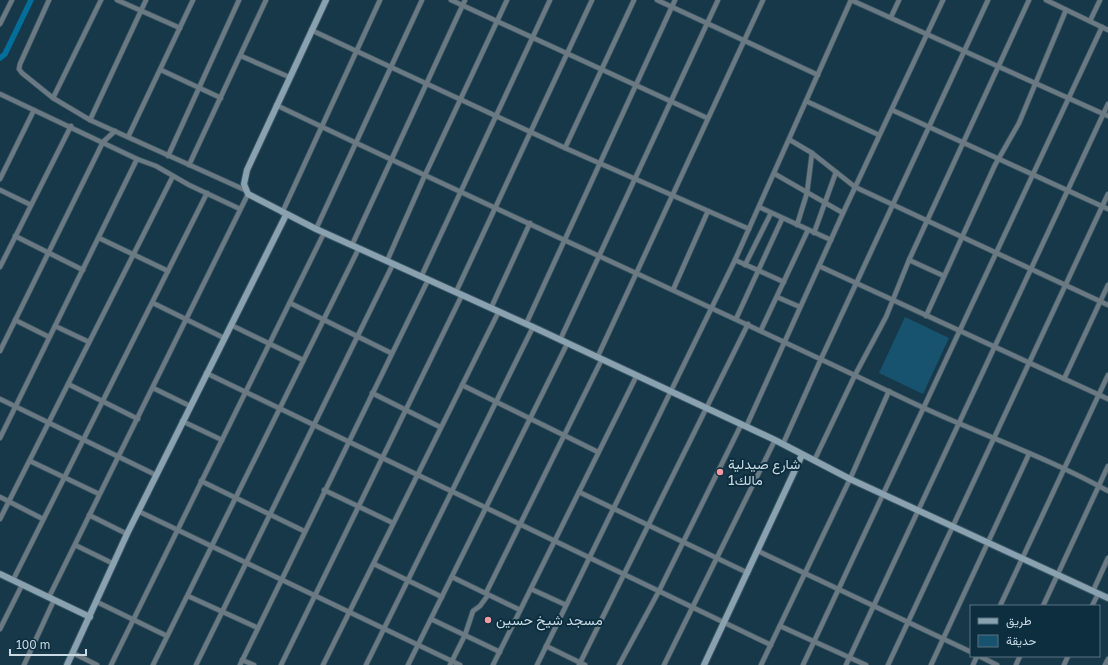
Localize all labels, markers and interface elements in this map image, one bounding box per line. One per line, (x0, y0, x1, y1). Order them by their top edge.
place label: شارع صيدلية مالك1 (728, 455, 800, 488)
marker: شارع صيدلية مالك1 (715, 467, 725, 477)
legend (970, 605, 1100, 657)
place label: مسجد شيخ حسين (496, 611, 603, 631)
text: طريق (1006, 613, 1032, 629)
marker: مسجد شيخ حسين (483, 615, 493, 625)
scale bar (10, 631, 86, 657)
text: حديقة (1006, 633, 1036, 648)
text: 100 m (16, 637, 50, 652)

